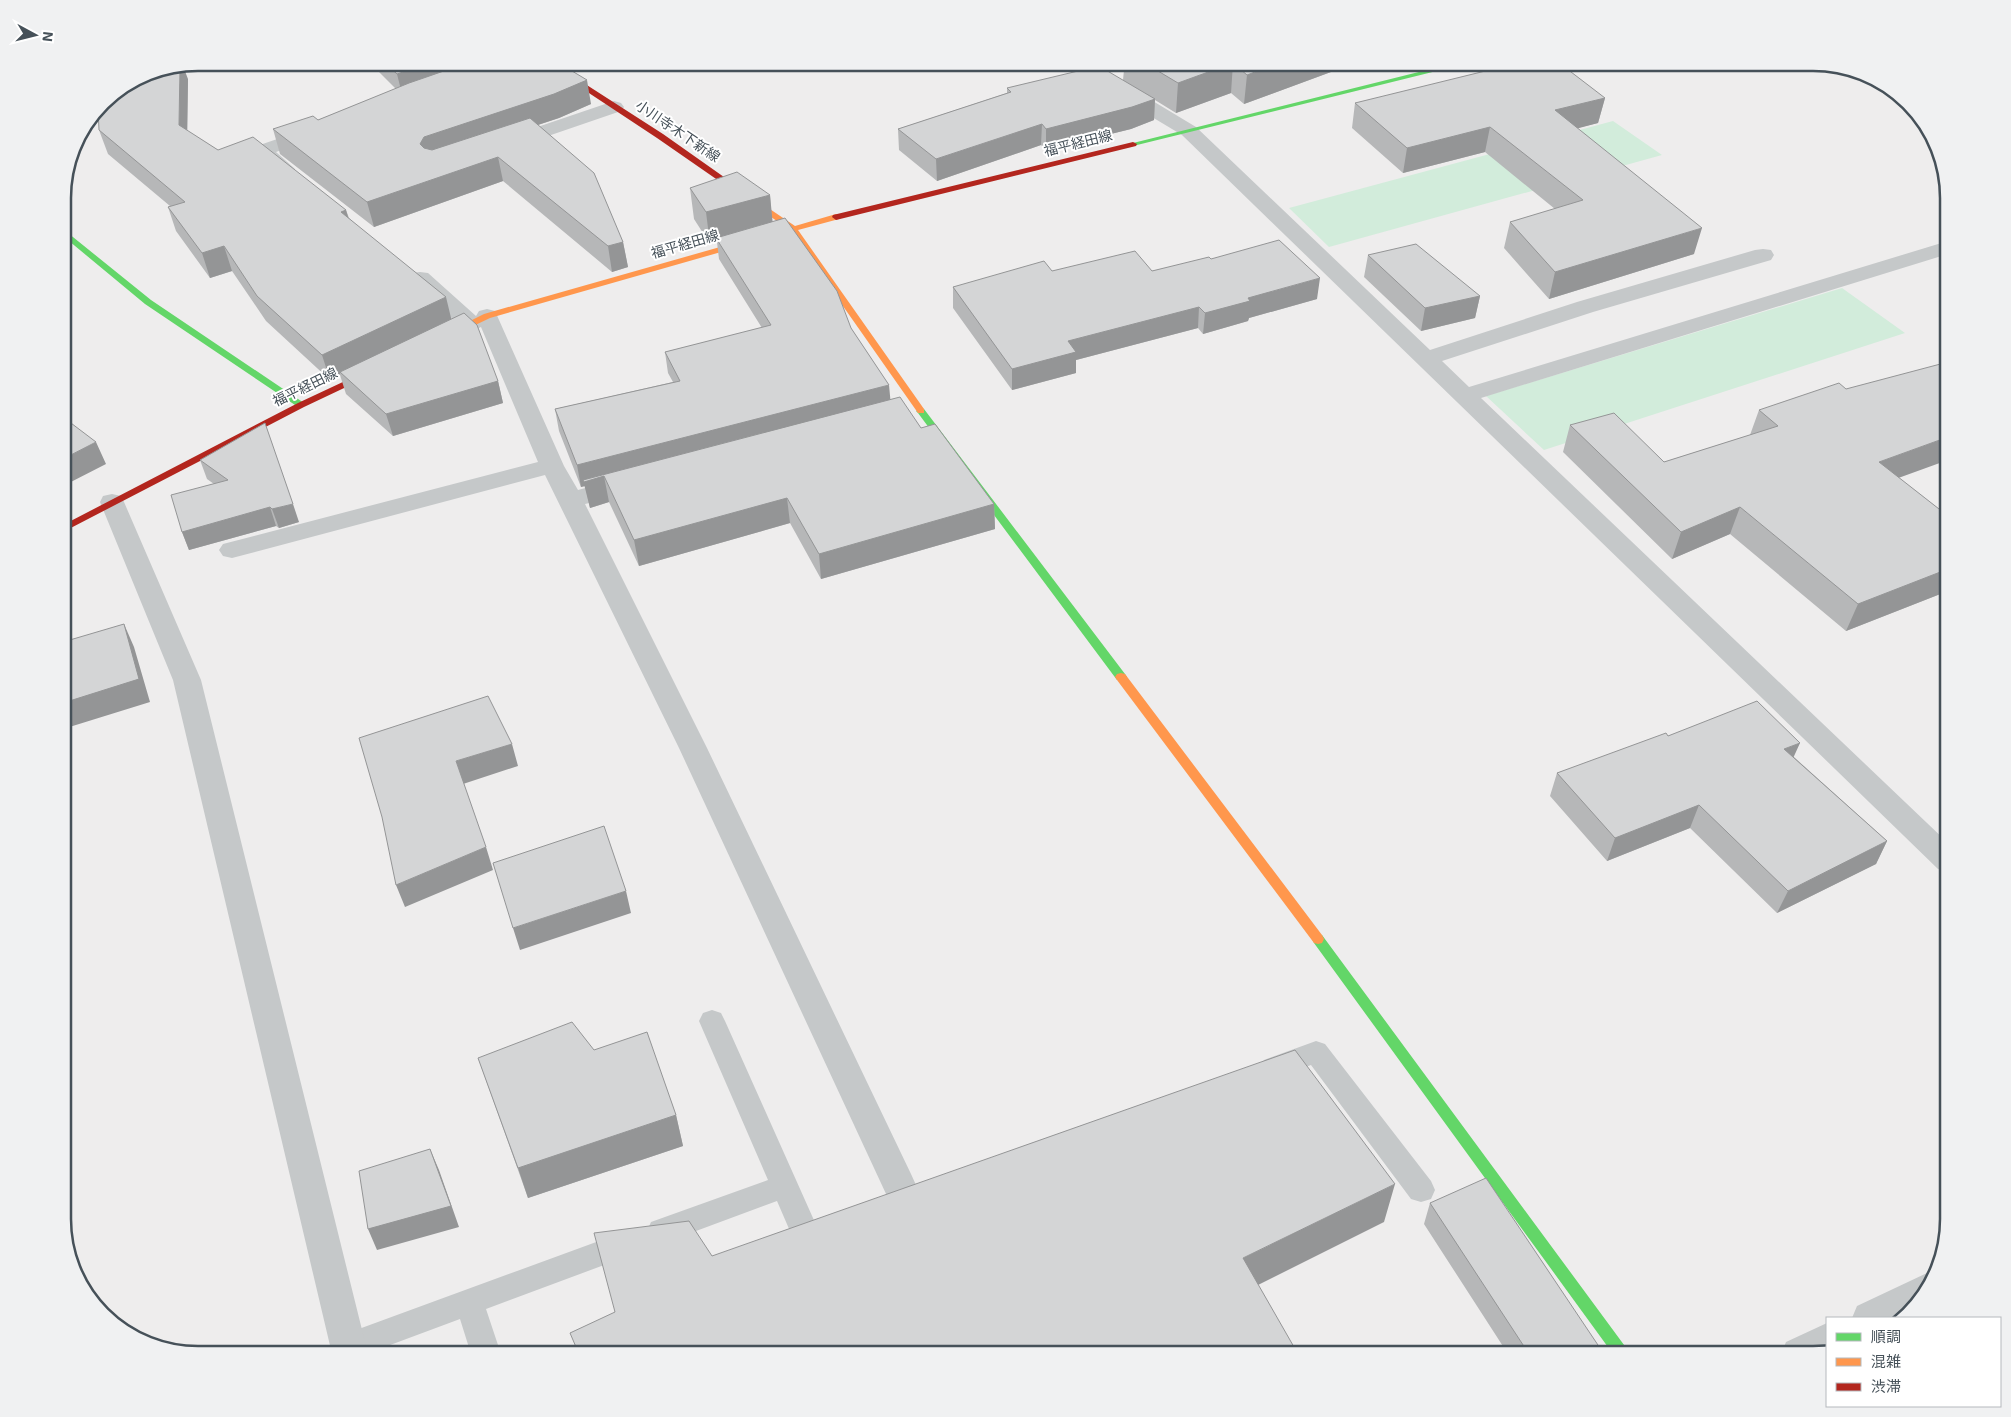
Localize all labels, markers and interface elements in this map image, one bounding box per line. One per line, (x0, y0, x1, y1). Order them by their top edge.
north arrow (10, 10, 60, 60)
text: N (39, 31, 57, 43)
street label: 小川寺木下新線 (633, 96, 724, 165)
street label: 福平経田線 (1042, 126, 1114, 159)
street label: 福平経田線 (649, 226, 721, 261)
street label: 福平経田線 (270, 364, 340, 410)
legend (1826, 1317, 2001, 1407)
text: 順調 (1871, 1327, 1901, 1345)
text: 混雑 (1871, 1352, 1901, 1370)
text: 渋滞 (1871, 1377, 1901, 1395)

